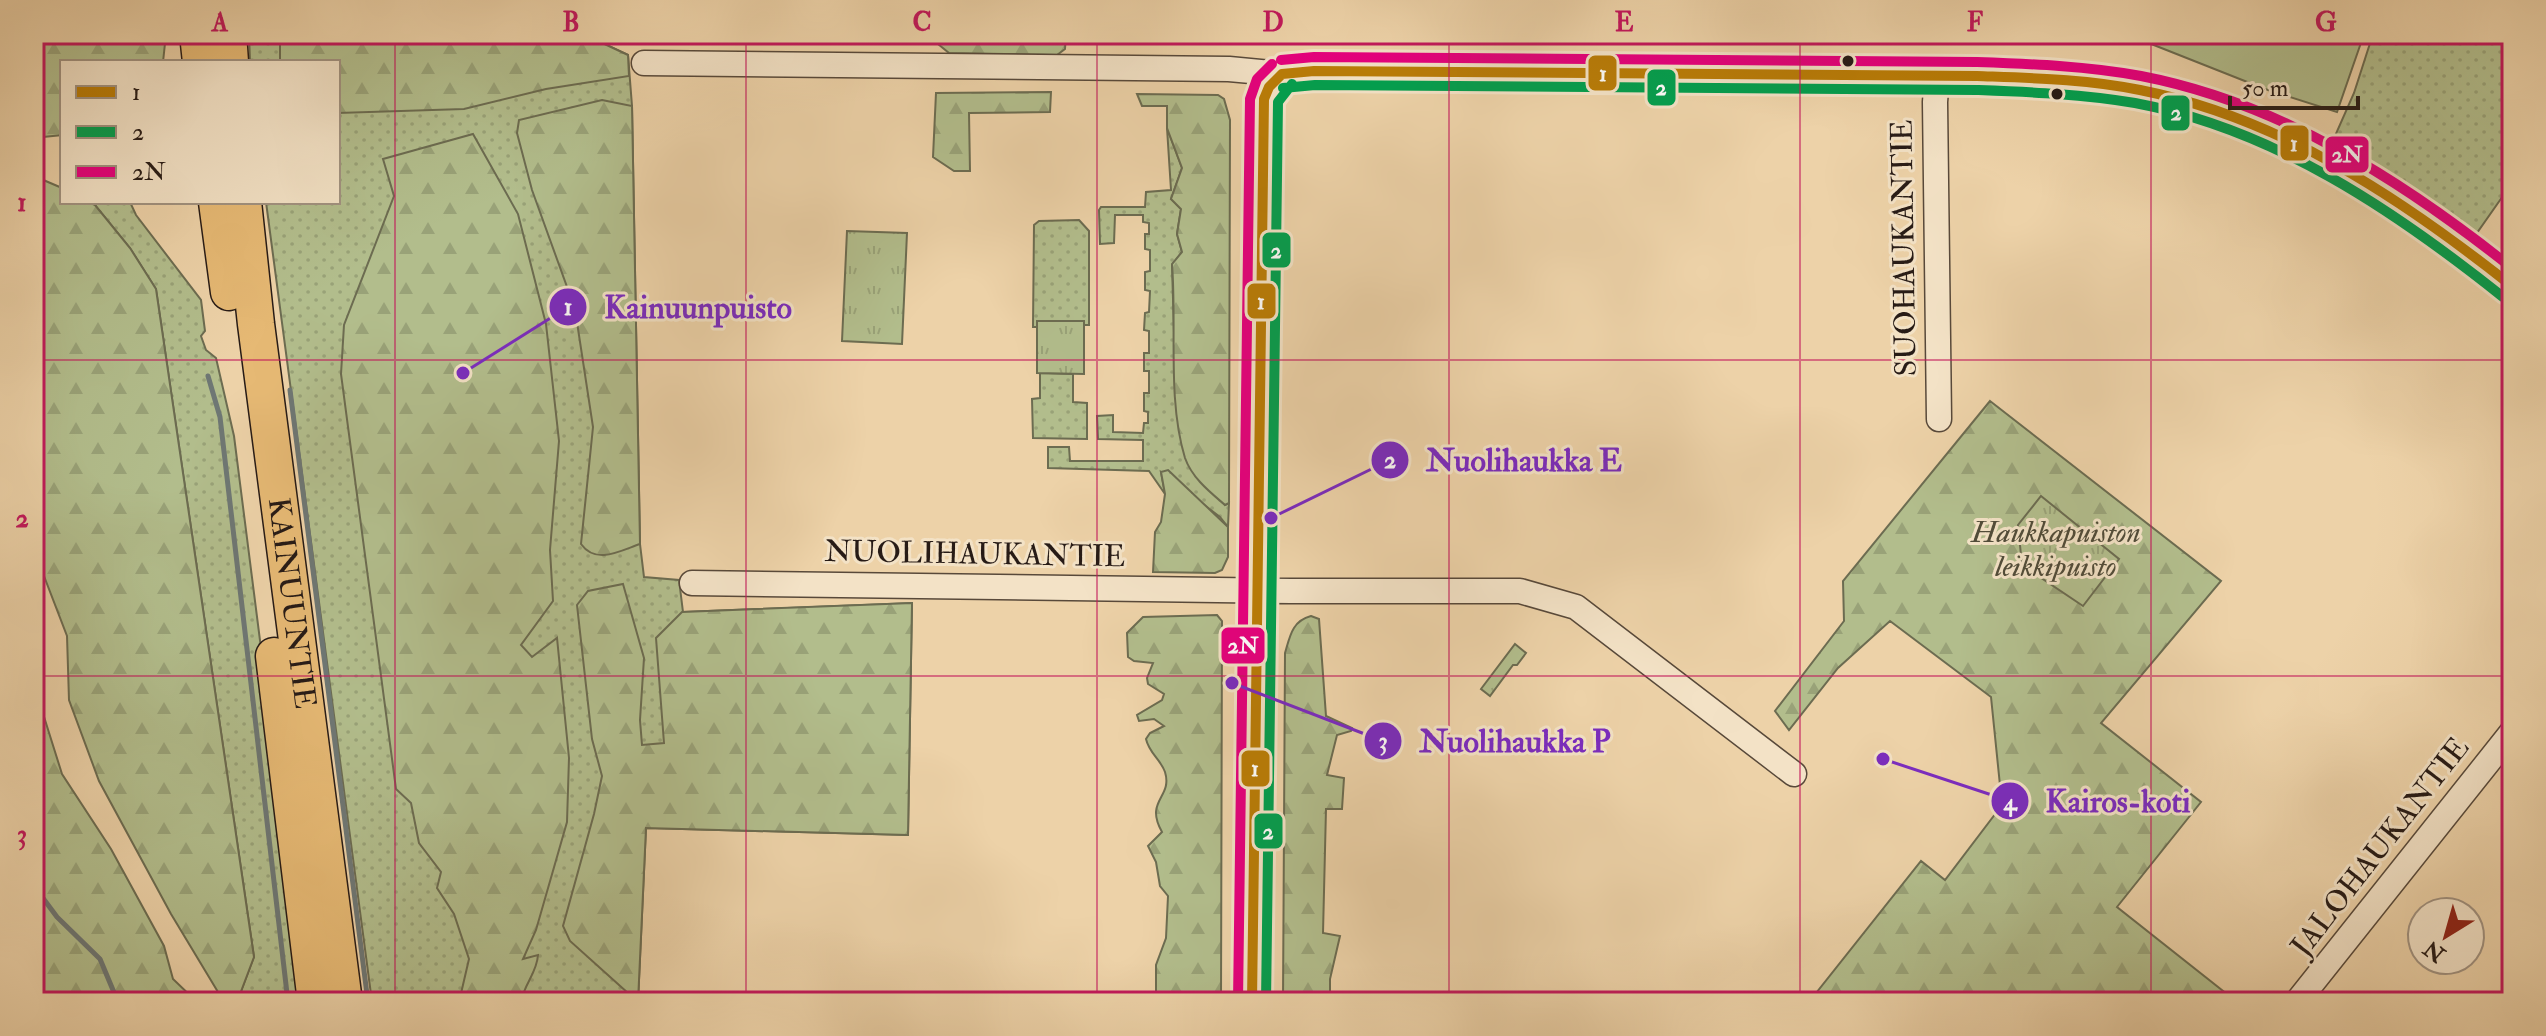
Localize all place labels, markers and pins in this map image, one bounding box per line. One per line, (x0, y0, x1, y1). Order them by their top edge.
unlabelled marker (1840, 53, 1856, 69)
unlabelled marker (2049, 86, 2065, 102)
callout: Kainuunpuisto (548, 279, 808, 335)
callout: Nuolihaukka E (1370, 432, 1638, 488)
callout: Nuolihaukka P (1363, 713, 1627, 769)
callout: Kairos-koti (1990, 773, 2206, 829)

